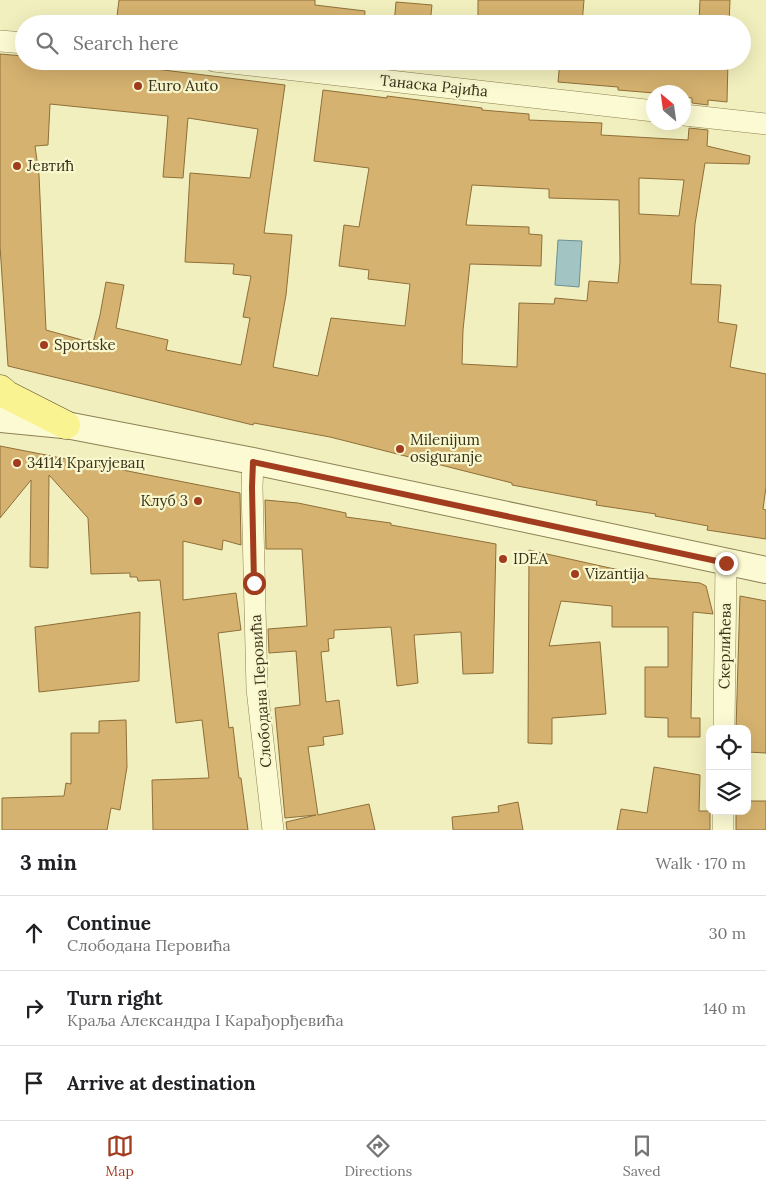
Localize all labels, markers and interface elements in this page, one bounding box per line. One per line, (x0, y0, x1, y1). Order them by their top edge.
search box (15, 15, 751, 70)
icon: search (33, 29, 61, 57)
text: Search here (73, 31, 179, 55)
street label: Танаска Рајића (379, 70, 489, 101)
place label: Euro Auto (148, 76, 218, 95)
marker: Euro Auto (132, 80, 144, 92)
north arrow (646, 85, 691, 130)
place label: Јевтић (26, 156, 74, 175)
marker: Јевтић (11, 160, 23, 172)
place label: Sportske (54, 335, 116, 354)
marker: Sportske (38, 339, 50, 351)
place label: Milenijum osiguranje (410, 430, 482, 466)
marker: Milenijum osiguranje (394, 443, 406, 455)
place label: 34114 Крагујевац (27, 453, 145, 472)
marker: 34114 Крагујевац (11, 457, 23, 469)
place label: Клуб 3 (141, 491, 188, 510)
marker: Клуб 3 (192, 495, 204, 507)
place label: IDEA (513, 549, 548, 568)
route end (715, 552, 738, 575)
marker: IDEA (497, 553, 509, 565)
place label: Vizantija (584, 564, 645, 583)
marker: Vizantija (569, 568, 581, 580)
route start (243, 572, 266, 595)
street label: Скерлићева (714, 602, 735, 689)
street label: Слободана Перовића (246, 614, 275, 768)
map controls (706, 725, 751, 815)
button: locate (706, 725, 751, 770)
button: layers (706, 770, 751, 815)
text: 3 min (20, 849, 77, 876)
text: Walk · 170 m (655, 853, 746, 873)
text: Continue (67, 911, 151, 935)
icon: ahead (20, 919, 48, 947)
text: 30 m (709, 923, 746, 943)
text: Слободана Перовића (67, 935, 231, 955)
text: Turn right (67, 986, 163, 1010)
icon: right (20, 994, 48, 1022)
text: 140 m (703, 998, 746, 1018)
text: Краља Александра I Карађорђевића (67, 1010, 344, 1030)
icon: arrive (20, 1069, 48, 1097)
text: Arrive at destination (67, 1071, 256, 1095)
tab: Map (105, 1132, 134, 1180)
tab: Directions (344, 1132, 412, 1180)
tab: Saved (623, 1132, 661, 1180)

